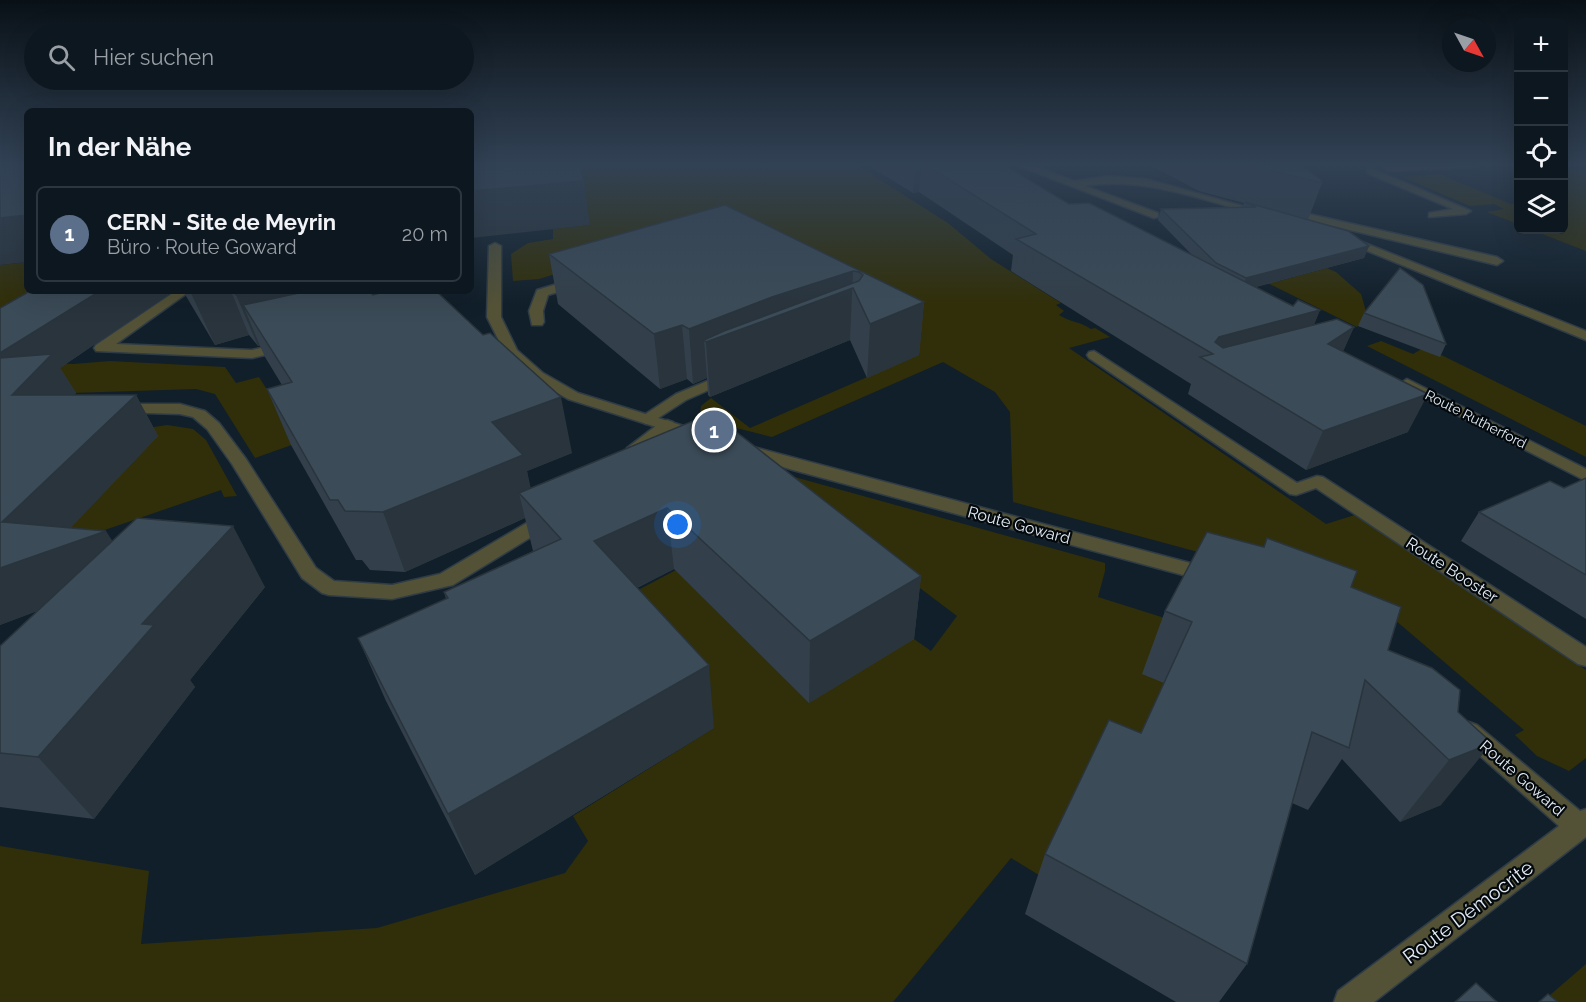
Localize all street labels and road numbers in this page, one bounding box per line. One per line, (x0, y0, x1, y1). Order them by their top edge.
street label: Route Rutherford (1423, 387, 1529, 451)
street label: Route Goward (966, 502, 1072, 548)
street label: Route Booster (1403, 533, 1502, 607)
street label: Route Goward (1476, 736, 1568, 820)
street label: Route Démocrite (1398, 855, 1538, 969)

